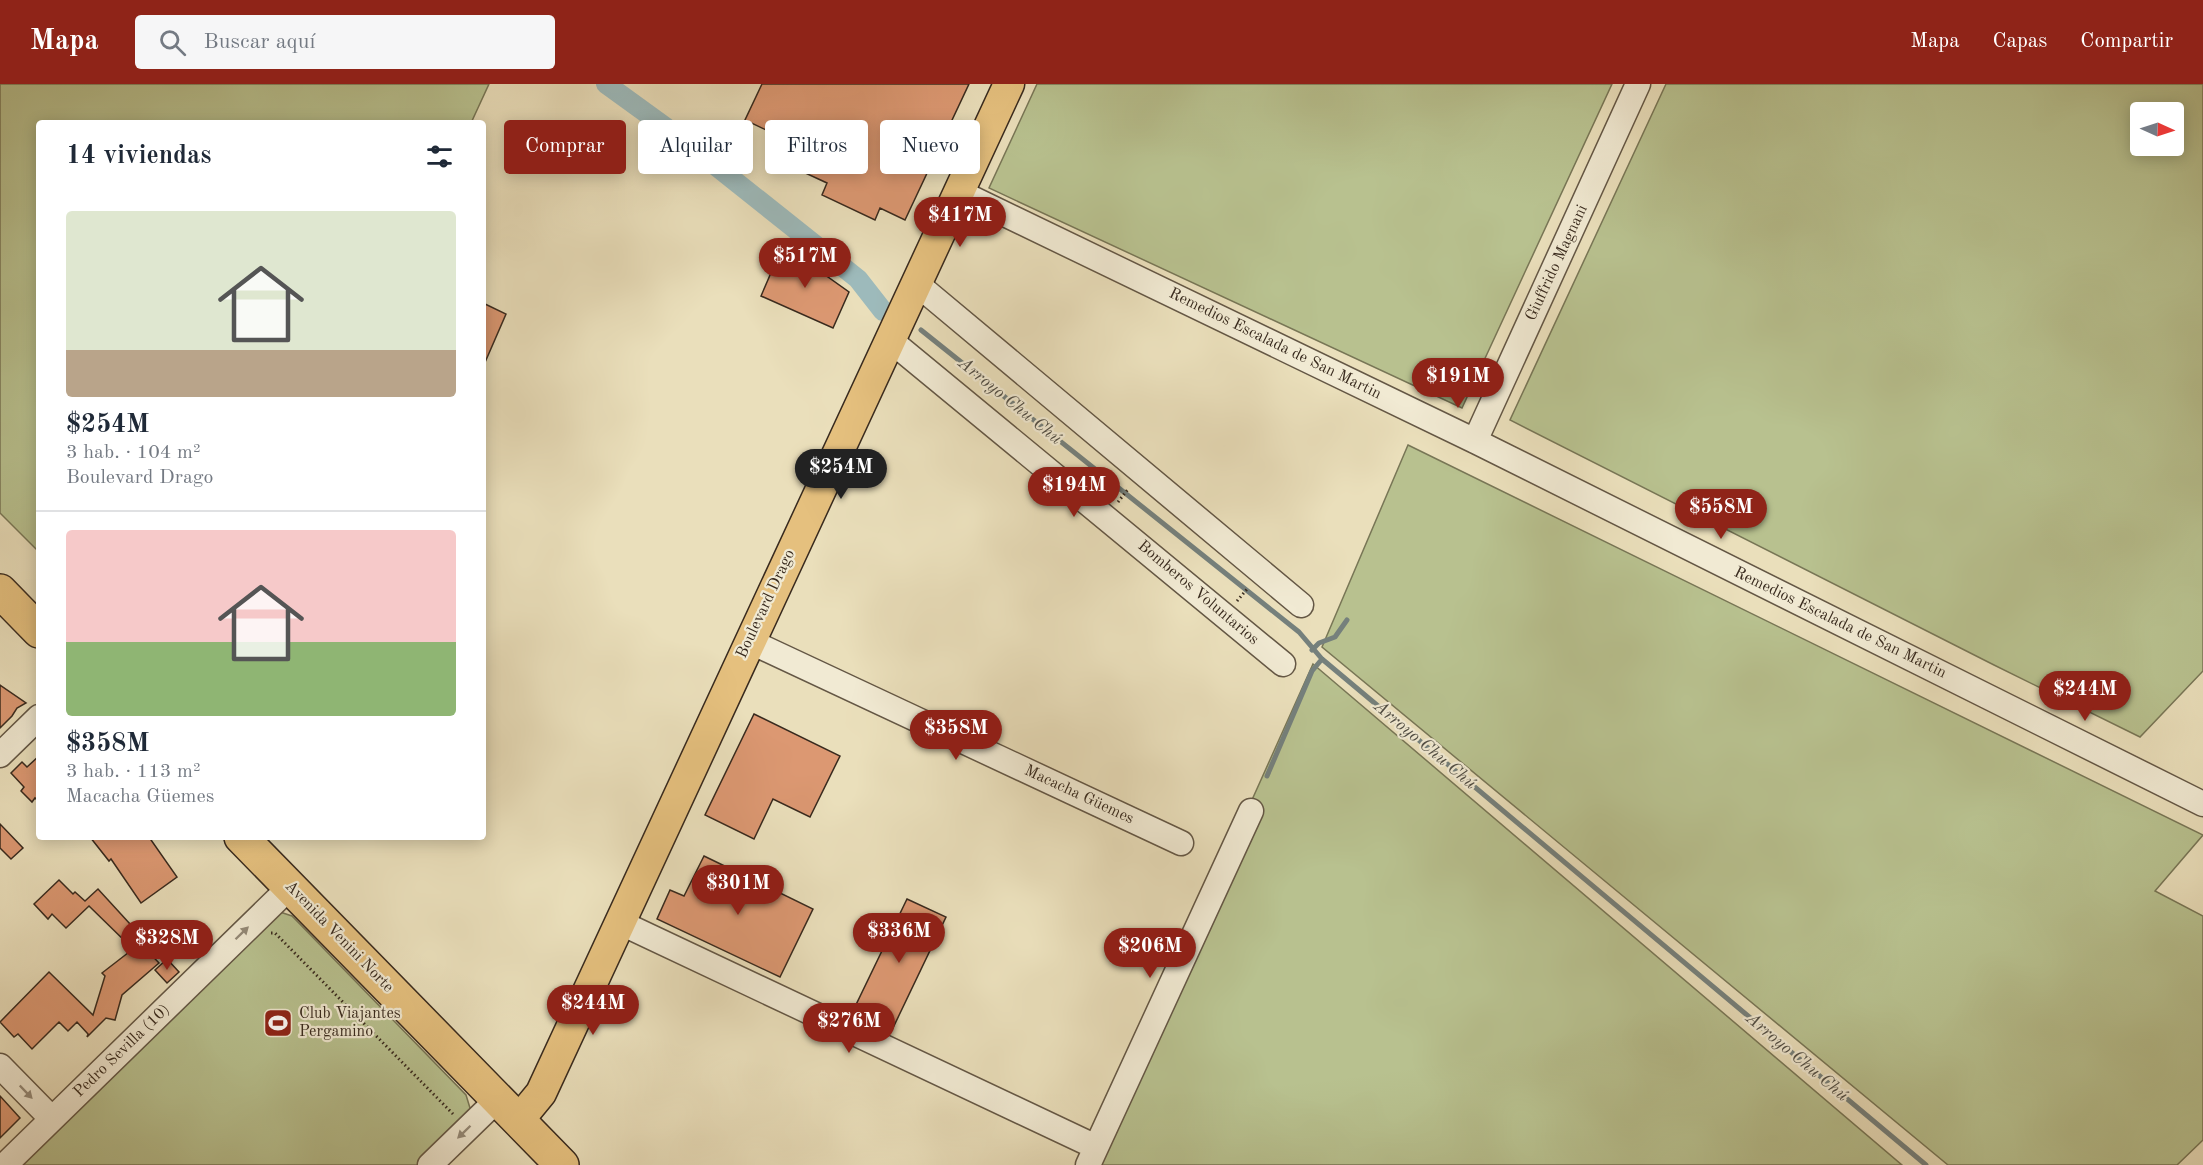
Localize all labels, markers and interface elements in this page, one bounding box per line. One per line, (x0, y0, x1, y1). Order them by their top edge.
search box (135, 15, 555, 69)
icon: search (156, 26, 189, 59)
text: Mapa (30, 28, 99, 56)
text: Buscar aquí (204, 31, 315, 53)
text: Mapa (1910, 31, 1960, 52)
text: Capas (1993, 31, 2047, 52)
text: Compartir (2080, 31, 2173, 52)
north arrow (2130, 102, 2184, 156)
map controls (2130, 102, 2184, 156)
chip: Comprar (504, 120, 626, 174)
chip: Alquilar (638, 120, 753, 174)
chip: Filtros (765, 120, 868, 174)
chip: Nuevo (880, 120, 980, 174)
icon: filters (423, 140, 456, 173)
text: 14 viviendas (66, 143, 212, 169)
pin: $417M (918, 197, 1002, 248)
street label: Giuffrido Magnani (1523, 202, 1591, 324)
text: $417M (928, 206, 992, 226)
pin: $517M (763, 238, 847, 289)
text: $517M (773, 247, 837, 267)
icon: home (207, 250, 315, 358)
street label: Remedios Escalada de San Martin (1166, 285, 1384, 403)
water label: Arroyo Chu Chú (954, 353, 1065, 448)
pin: $191M (1416, 358, 1500, 409)
text: $191M (1426, 367, 1490, 387)
text: $254M (66, 412, 149, 438)
text: 3 hab. · 104 m² (66, 443, 200, 463)
pin: $254M (799, 449, 883, 500)
text: $254M (809, 458, 873, 478)
pin: $194M (1032, 467, 1116, 518)
text: Boulevard Drago (66, 468, 213, 488)
text: $194M (1042, 476, 1106, 496)
pin: $558M (1679, 489, 1763, 540)
text: $558M (1689, 498, 1753, 518)
street label: Bomberos Voluntarios (1134, 538, 1262, 648)
street label: Boulevard Drago (734, 547, 798, 661)
street label: Remedios Escalada de San Martin (1731, 564, 1949, 682)
icon: home (207, 569, 315, 677)
pin: $244M (2043, 671, 2127, 722)
text: $244M (2053, 680, 2117, 700)
water label: Arroyo Chu Chú (1370, 696, 1480, 793)
pin: $358M (914, 710, 998, 761)
text: $358M (924, 719, 988, 739)
text: $358M (66, 731, 149, 757)
text: 3 hab. · 113 m² (66, 762, 200, 782)
street label: Macacha Güemes (1022, 763, 1136, 827)
text: Macacha Güemes (66, 787, 214, 807)
pin: $301M (696, 865, 780, 916)
text: $301M (706, 874, 770, 894)
street label: Avenida Venini Norte (282, 878, 396, 996)
pin: $336M (857, 913, 941, 964)
pin: $328M (125, 920, 209, 971)
text: $336M (867, 922, 931, 942)
one-way arrow (235, 926, 250, 940)
pin: $206M (1108, 928, 1192, 979)
text: $328M (135, 929, 199, 949)
text: $206M (1118, 937, 1182, 957)
pin: $244M (551, 985, 635, 1036)
text: $244M (561, 994, 625, 1014)
street label: Pedro Sevilla (10) (70, 1001, 173, 1101)
pin: $276M (807, 1003, 891, 1054)
place label: Club Viajantes Pergamino (299, 1006, 401, 1040)
sports icon: Club Viajantes Pergamino (262, 1007, 294, 1039)
water label: Arroyo Chu Chú (1742, 1008, 1852, 1105)
text: $276M (817, 1012, 881, 1032)
one-way arrow (19, 1085, 33, 1100)
one-way arrow (456, 1125, 471, 1139)

